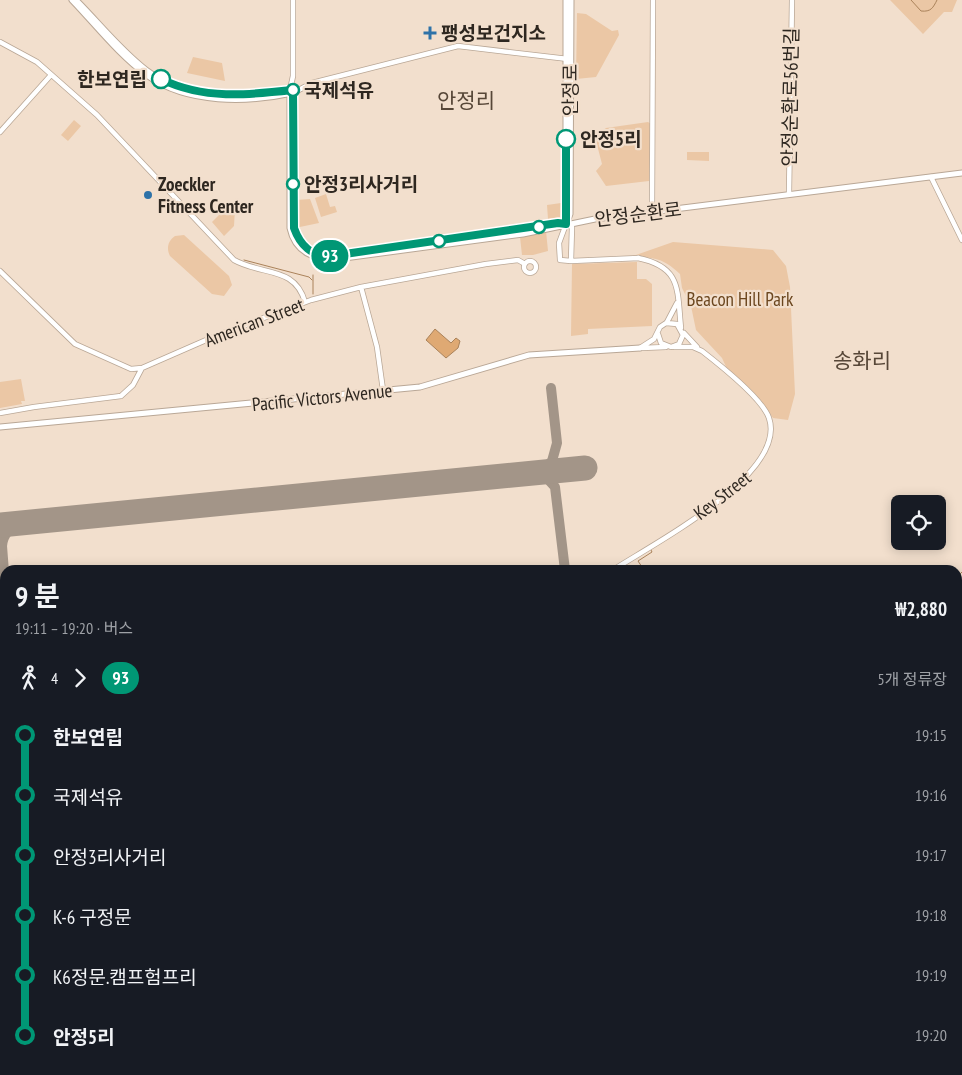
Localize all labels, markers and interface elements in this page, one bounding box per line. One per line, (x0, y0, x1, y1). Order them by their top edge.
place label: 팽성보건지소 (441, 21, 546, 45)
marker: 팽성보건지소 (423, 26, 437, 40)
street label: 안정순환로56번길 (777, 27, 803, 167)
street label: 안정로 (558, 64, 582, 116)
place label: 한보연립 (77, 67, 147, 91)
marker: 한보연립 (151, 69, 171, 89)
place label: 국제석유 (304, 78, 374, 102)
marker: 국제석유 (286, 83, 300, 97)
district label: 안정리 (437, 87, 495, 114)
place label: 안정5리 (580, 127, 642, 151)
marker: 안정5리 (556, 129, 576, 149)
place label: Zoeckler Fitness Center (158, 172, 254, 218)
place label: 안정3리사거리 (304, 172, 418, 196)
marker: 안정3리사거리 (286, 177, 300, 191)
marker: Zoeckler Fitness Center (142, 189, 154, 201)
street label: 안정순환로 (593, 197, 683, 231)
unlabelled marker (532, 220, 546, 234)
unlabelled marker (432, 234, 446, 248)
line badge: 93 (308, 240, 352, 272)
text: 93 (321, 244, 339, 267)
park label: Beacon Hill Park (687, 287, 794, 311)
street label: American Street (201, 292, 308, 352)
district label: 송화리 (833, 347, 891, 374)
street label: Pacific Victors Avenue (251, 378, 394, 416)
street label: Key Street (689, 465, 756, 525)
map controls (891, 495, 946, 550)
button: locate (891, 495, 946, 550)
text: 9 분 (15, 577, 60, 614)
text: ₩2,880 (895, 597, 947, 621)
text: 19:11 – 19:20 · 버스 (15, 618, 133, 638)
icon: walk (15, 664, 43, 692)
icon: forward (66, 664, 94, 692)
text: 93 (112, 666, 129, 689)
text: 4 (51, 668, 58, 688)
text: 5개 정류장 (878, 669, 947, 689)
text: 한보연립 (53, 725, 123, 749)
text: 19:15 (915, 725, 947, 745)
text: 국제석유 (53, 785, 123, 809)
text: 19:16 (915, 785, 947, 805)
text: 안정3리사거리 (53, 845, 166, 869)
text: 19:17 (915, 845, 947, 865)
text: K-6 구정문 (53, 905, 132, 929)
text: 19:18 (915, 905, 947, 925)
text: K6정문.캠프험프리 (53, 965, 197, 989)
text: 19:19 (915, 965, 947, 985)
text: 안정5리 (53, 1025, 115, 1049)
text: 19:20 (915, 1025, 947, 1045)

